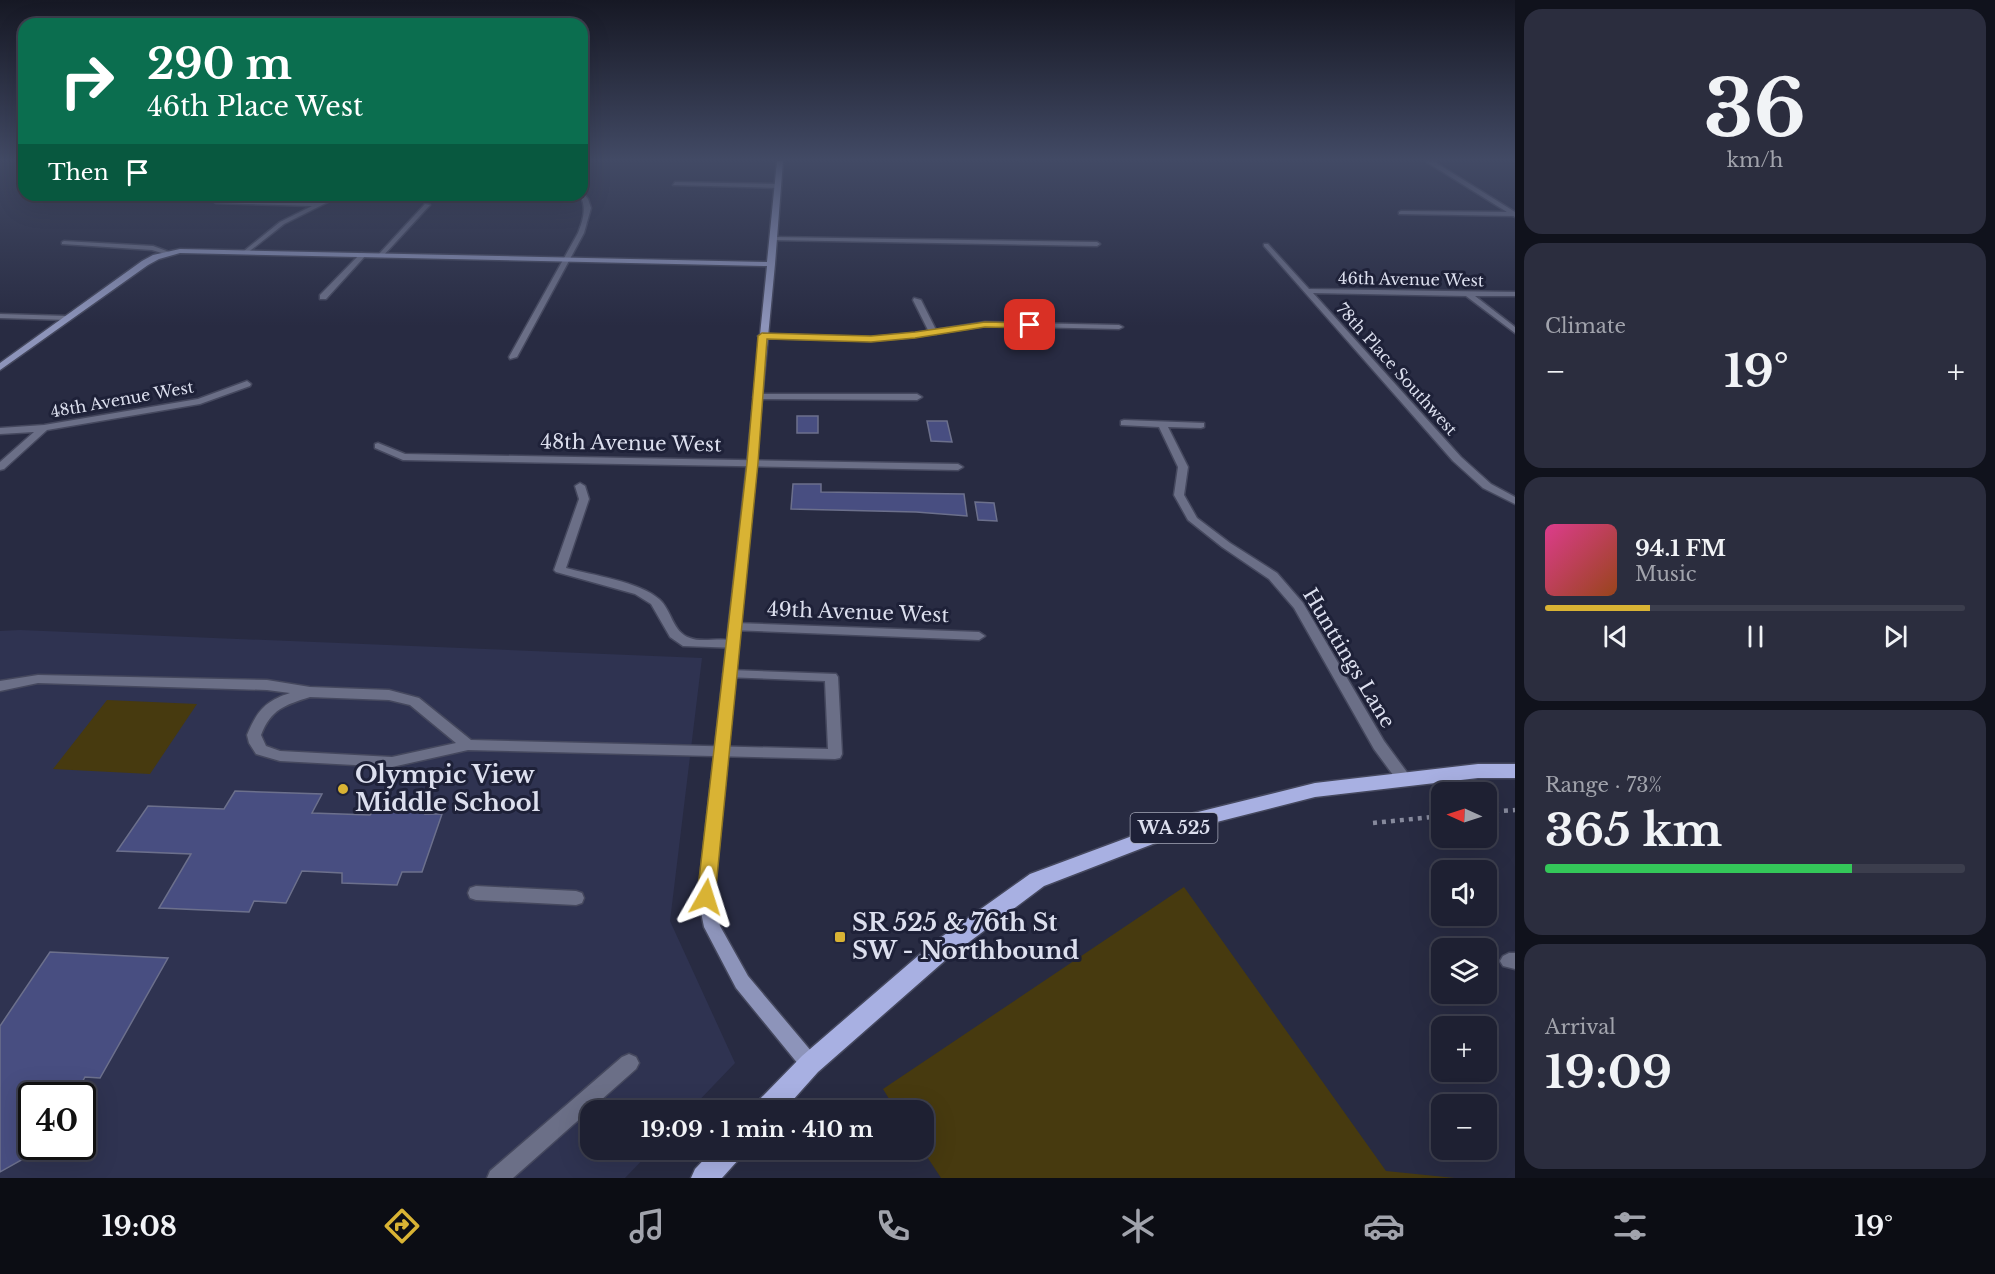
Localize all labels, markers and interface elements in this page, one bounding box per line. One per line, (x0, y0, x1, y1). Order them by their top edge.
text: 290 m (147, 38, 292, 90)
icon: right (48, 42, 126, 120)
text: 36 (1704, 60, 1806, 157)
text: 46th Place West (147, 90, 363, 123)
text: km/h (1727, 148, 1783, 172)
icon: arrive (121, 156, 154, 189)
text: Then (48, 159, 109, 186)
street label: 46th Avenue West (1338, 268, 1484, 290)
pin (1004, 299, 1055, 350)
street label: 78th Place Southwest (1332, 299, 1462, 439)
icon: arrive (1013, 308, 1046, 341)
text: Climate (1545, 314, 1626, 338)
text: 19° (1724, 343, 1789, 399)
text: − (1545, 351, 1566, 392)
text: + (1947, 351, 1965, 392)
street label: 48th Avenue West (49, 377, 195, 421)
street label: 48th Avenue West (540, 429, 722, 457)
text: 94.1 FM (1635, 535, 1726, 562)
text: Music (1635, 562, 1696, 586)
street label: Hunttings Lane (1298, 584, 1400, 732)
street label: 49th Avenue West (767, 597, 950, 627)
icon: previous (1599, 620, 1632, 653)
icon: pause (1739, 620, 1772, 653)
icon: next (1879, 620, 1912, 653)
place label: Olympic View Middle School (355, 760, 541, 817)
text: Range · 73% (1545, 773, 1662, 797)
marker: Olympic View Middle School (336, 782, 350, 796)
north arrow (1431, 782, 1497, 848)
map controls (1431, 782, 1497, 1160)
text: 365 km (1545, 802, 1722, 858)
road number: WA 525 (1130, 813, 1218, 843)
button: sound (1431, 860, 1497, 926)
position arrow (674, 865, 738, 929)
place label: SR 525 & 76th St SW - Northbound (852, 908, 1079, 965)
marker: SR 525 & 76th St SW - Northbound (833, 930, 847, 944)
button: layers (1431, 938, 1497, 1004)
text: Arrival (1545, 1015, 1616, 1039)
button: + (1431, 1016, 1497, 1082)
text: 19:09 (1545, 1044, 1672, 1100)
speed limit sign: 40 (18, 1082, 96, 1160)
button: − (1431, 1094, 1497, 1160)
text: 19:09 · 1 min · 410 m (641, 1116, 873, 1143)
icon: directions (381, 1205, 423, 1247)
icon: music (626, 1205, 668, 1247)
icon: phone (872, 1205, 914, 1247)
icon: climate (1117, 1205, 1159, 1247)
icon: car (1363, 1205, 1405, 1247)
icon: filters (1609, 1205, 1651, 1247)
text: 19:08 (102, 1210, 177, 1243)
text: 19° (1854, 1210, 1893, 1243)

